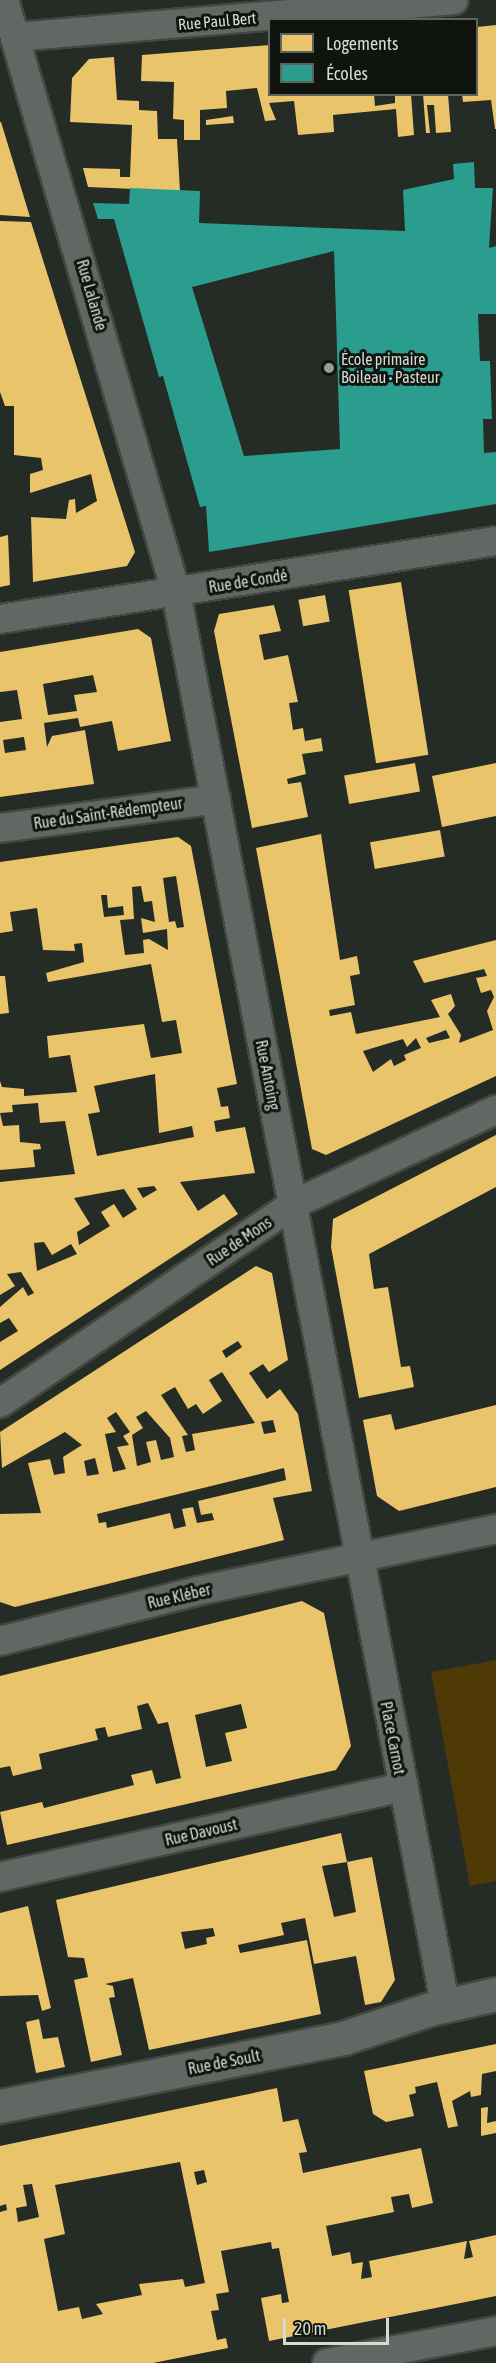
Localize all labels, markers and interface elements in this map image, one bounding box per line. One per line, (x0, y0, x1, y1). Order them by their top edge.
street label: Rue Paul Bert (177, 8, 257, 34)
legend (268, 18, 478, 96)
text: Logements (326, 33, 398, 54)
text: Écoles (326, 63, 368, 84)
street label: Rue Lalande (73, 257, 111, 333)
place label: École primaire Boileau - Pasteur (341, 349, 439, 387)
marker: École primaire Boileau - Pasteur (322, 361, 336, 375)
street label: Rue de Condé (207, 565, 289, 597)
street label: Rue du Saint-Rédempteur (32, 793, 184, 833)
street label: Rue Antoing (252, 1038, 284, 1112)
street label: Rue de Mons (203, 1212, 275, 1270)
street label: Rue Kléber (146, 1579, 212, 1613)
street label: Place Carnot (377, 1700, 409, 1776)
street label: Rue Davoust (163, 1814, 239, 1850)
street label: Rue de Soult (186, 2046, 262, 2078)
scale bar (286, 2306, 392, 2344)
text: 20 m (294, 2318, 326, 2339)

